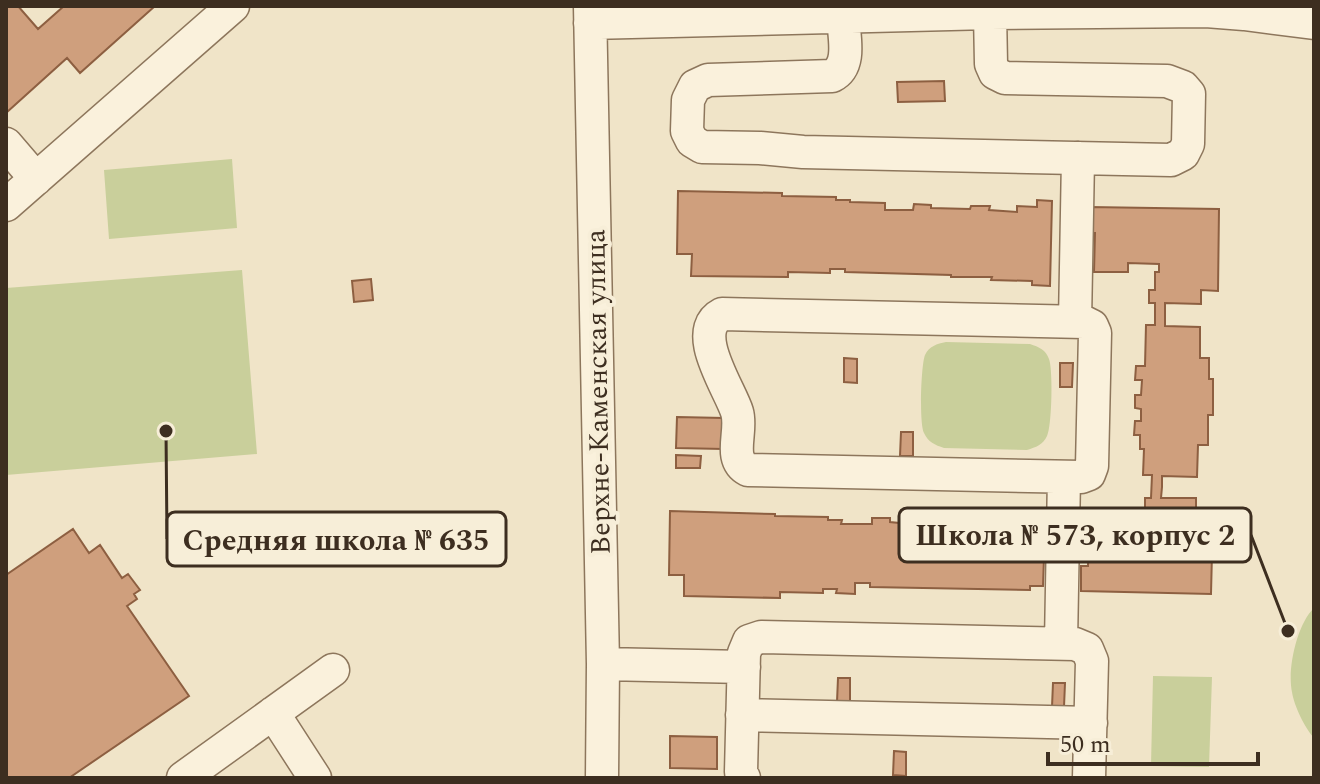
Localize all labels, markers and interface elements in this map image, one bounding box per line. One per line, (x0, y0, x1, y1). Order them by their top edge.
street label: Верхне-Каменская улица (574, 229, 623, 555)
callout: Школа № 573, корпус 2 (899, 508, 1251, 562)
callout: Средняя школа № 635 (167, 512, 506, 566)
text: Школа № 573, корпус 2 (915, 513, 1235, 559)
text: Средняя школа № 635 (182, 518, 490, 564)
scale bar (1048, 716, 1258, 766)
text: 50 m (1060, 727, 1111, 763)

